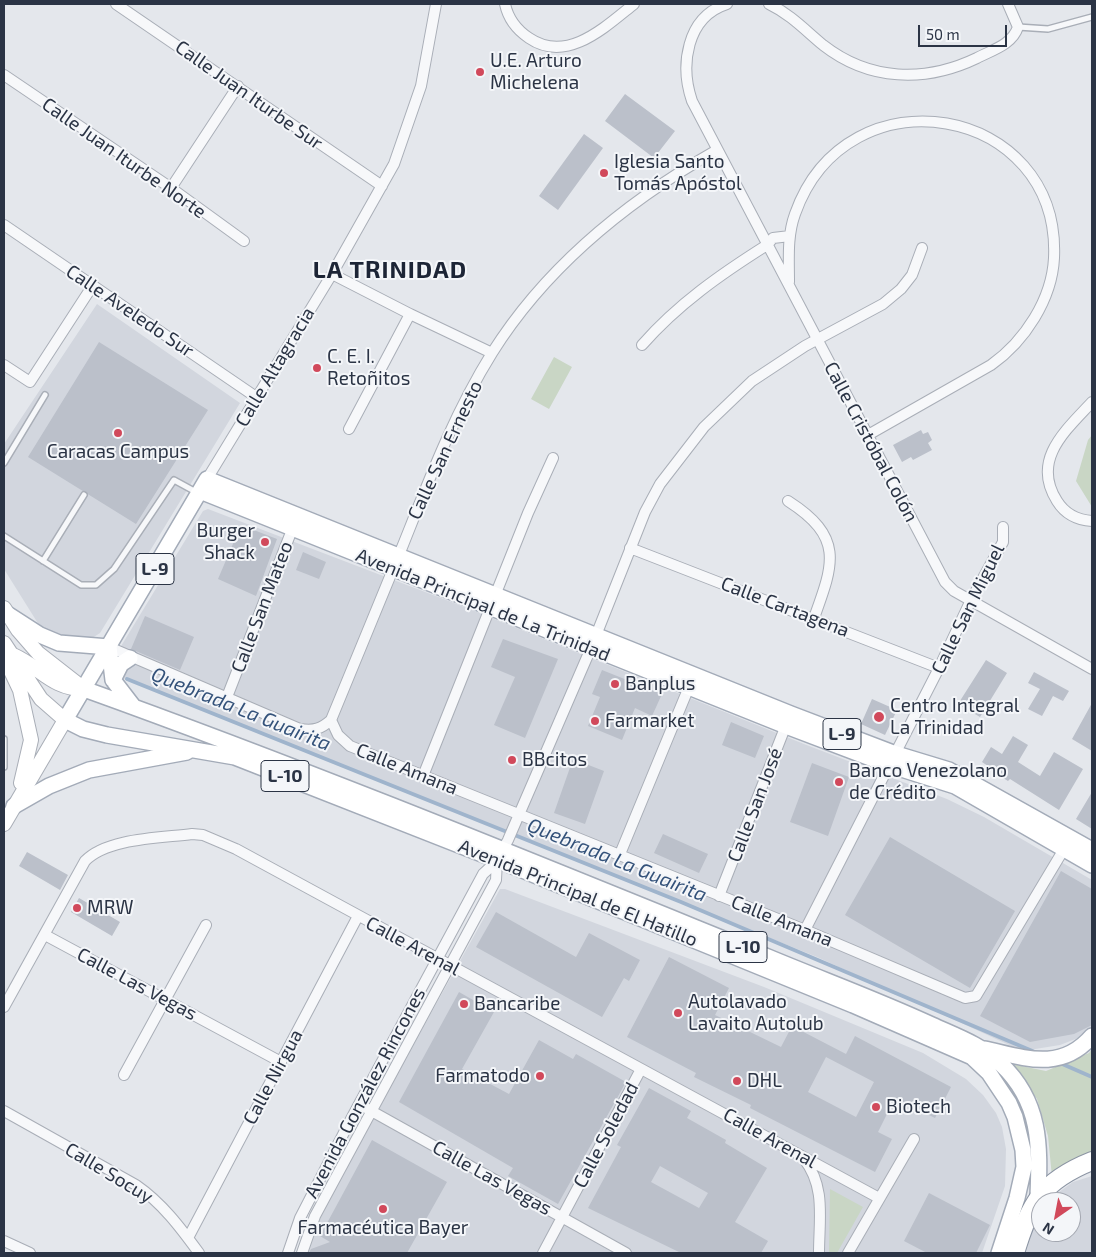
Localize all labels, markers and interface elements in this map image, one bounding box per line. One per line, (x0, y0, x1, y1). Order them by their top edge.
scale bar (921, 15, 1010, 47)
text: 50 m (926, 25, 960, 43)
street label: Calle Juan Iturbe Sur (171, 35, 327, 155)
place label: U.E. Arturo Michelena (490, 50, 582, 94)
marker: U.E. Arturo Michelena (474, 66, 486, 78)
street label: Calle Juan Iturbe Norte (38, 93, 210, 223)
place label: Iglesia Santo Tomás Apóstol (614, 151, 742, 195)
marker: Iglesia Santo Tomás Apóstol (598, 167, 610, 179)
district label: LA TRINIDAD (311, 256, 469, 284)
street label: Calle Aveledo Sur (62, 260, 198, 362)
street label: Calle Altagracia (230, 303, 320, 431)
place label: C. E. I. Retoñitos (327, 346, 410, 390)
street label: Calle Cristóbal Colón (819, 358, 923, 526)
marker: C. E. I. Retoñitos (311, 362, 323, 374)
street label: Calle San Ernesto (403, 377, 487, 523)
marker: Caracas Campus (112, 427, 124, 439)
place label: Caracas Campus (47, 441, 189, 463)
place label: Burger Shack (196, 520, 255, 564)
marker: Burger Shack (259, 536, 271, 548)
street label: Calle San Mateo (227, 538, 297, 676)
street label: Calle San Miguel (927, 540, 1009, 678)
street label: Avenida Principal de La Trinidad (353, 543, 613, 667)
road number: L-9 (136, 554, 174, 584)
street label: Calle Cartagena (718, 572, 852, 642)
water label: Quebrada La Guairita (148, 662, 334, 756)
place label: Banplus (625, 673, 695, 695)
marker: Banplus (609, 678, 621, 690)
place label: Centro Integral La Trinidad (890, 695, 1019, 739)
place label: Farmarket (605, 710, 694, 732)
marker: Centro Integral La Trinidad (872, 710, 886, 724)
marker: Farmarket (589, 715, 601, 727)
road number: L-9 (823, 719, 861, 750)
street label: Calle Amana (353, 738, 461, 800)
street label: Calle San José (723, 745, 787, 865)
place label: BBcitos (522, 749, 587, 771)
marker: BBcitos (506, 754, 518, 766)
road number: L-10 (261, 760, 309, 791)
place label: Banco Venezolano de Crédito (849, 760, 1007, 804)
marker: Banco Venezolano de Crédito (833, 776, 845, 788)
water label: Quebrada La Guairita (524, 813, 710, 907)
street label: Avenida Principal de El Hatillo (455, 835, 701, 951)
street label: Calle Amana (728, 890, 836, 952)
place label: MRW (87, 897, 133, 919)
marker: MRW (71, 902, 83, 914)
street label: Calle Arenal (362, 912, 464, 980)
road number: L-10 (719, 932, 767, 962)
street label: Calle Las Vegas (73, 943, 201, 1025)
street label: Avenida González Rincones (300, 984, 430, 1202)
place label: Autolavado Lavaito Autolub (688, 991, 824, 1035)
place label: Bancaribe (474, 993, 560, 1015)
marker: Bancaribe (458, 998, 470, 1010)
marker: Autolavado Lavaito Autolub (672, 1007, 684, 1019)
street label: Calle Nirgua (238, 1026, 308, 1128)
place label: Farmatodo (435, 1065, 530, 1087)
marker: Farmatodo (534, 1070, 546, 1082)
place label: DHL (747, 1070, 782, 1092)
marker: DHL (731, 1075, 743, 1087)
street label: Calle Soledad (569, 1078, 643, 1192)
place label: Biotech (886, 1096, 951, 1118)
marker: Biotech (870, 1101, 882, 1113)
street label: Calle Arenal (719, 1103, 821, 1173)
street label: Calle Las Vegas (428, 1136, 556, 1220)
street label: Calle Socuy (61, 1138, 157, 1208)
north arrow (1031, 1192, 1081, 1242)
marker: Farmacéutica Bayer (377, 1203, 389, 1215)
place label: Farmacéutica Bayer (298, 1217, 468, 1239)
text: N (1039, 1219, 1057, 1239)

